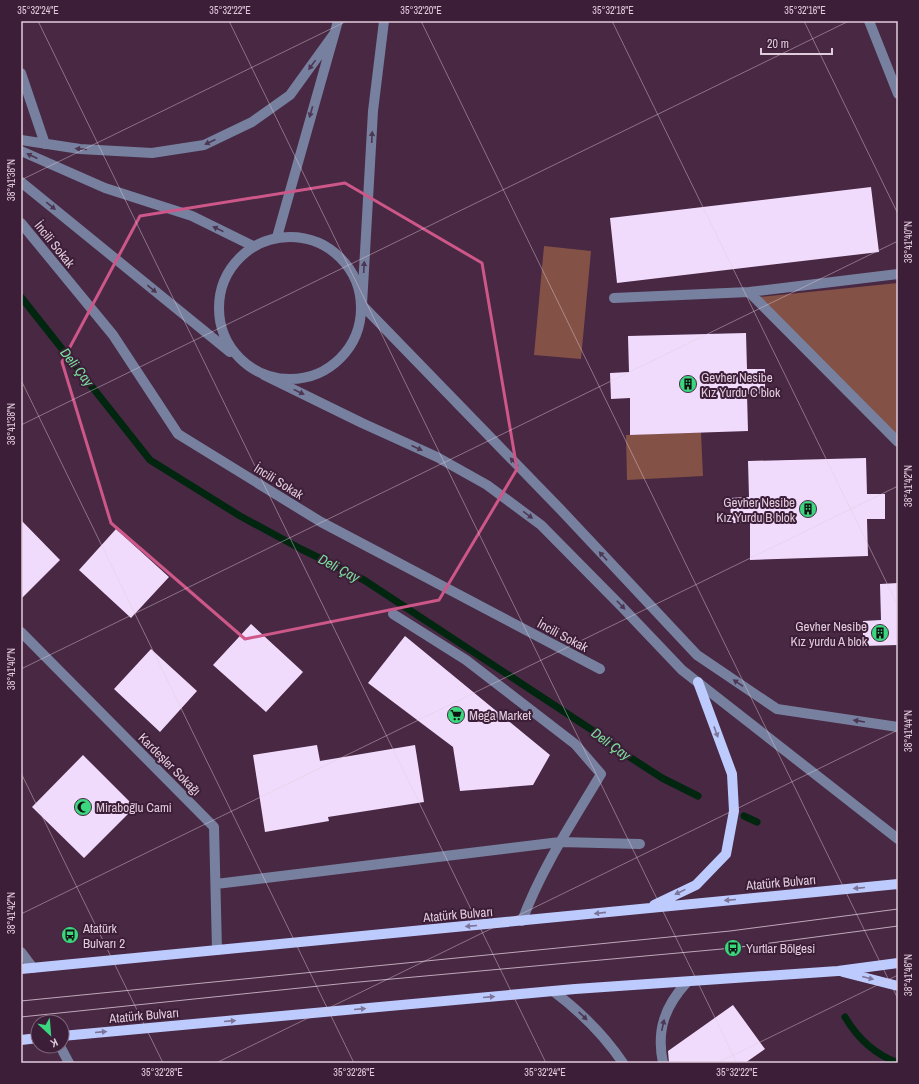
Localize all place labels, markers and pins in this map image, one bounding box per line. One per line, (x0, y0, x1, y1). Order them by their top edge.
place label: Gevher Nesibe Kız Yurdu C blok (701, 369, 781, 401)
building icon: Gevher Nesibe Kız Yurdu C blok (678, 374, 698, 394)
place label: Gevher Nesibe Kız Yurdu B blok (716, 494, 796, 526)
building icon: Gevher Nesibe Kız Yurdu B blok (798, 499, 818, 519)
place label: Gevher Nesibe Kız yurdu A blok (791, 618, 868, 650)
building icon: Gevher Nesibe Kız yurdu A blok (870, 623, 890, 643)
supermarket icon: Mega Market (446, 705, 466, 725)
place label: Mega Market (469, 707, 531, 724)
mosque icon: Miraboğlu Cami (73, 797, 93, 817)
place label: Miraboğlu Cami (96, 799, 172, 816)
place label: Atatürk Bulvarı 2 (82, 920, 125, 952)
bus stop icon: Atatürk Bulvarı 2 (60, 925, 80, 945)
bus stop icon: Yurtlar Bölgesi (723, 938, 743, 958)
place label: Yurtlar Bölgesi (746, 940, 815, 957)

